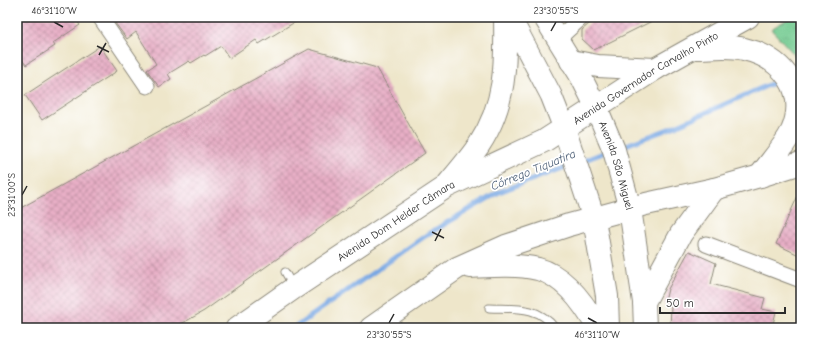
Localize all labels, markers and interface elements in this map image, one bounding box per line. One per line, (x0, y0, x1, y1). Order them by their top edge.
text: 46°31'10"W (31, 5, 77, 17)
text: 23°30'55"S (534, 5, 579, 17)
street label: Avenida Governador Carvalho Pinto (570, 29, 720, 127)
street label: Avenida São Miguel (596, 119, 636, 211)
water label: Córrego Tiquatira (489, 147, 577, 193)
text: 23°31'00"S (6, 172, 18, 217)
street label: Avenida Dom Helder Câmara (335, 177, 457, 264)
scale bar (660, 289, 785, 315)
text: 50 m (666, 296, 694, 310)
text: 23°30'55"S (367, 329, 412, 341)
text: 46°31'10"W (574, 329, 620, 341)

